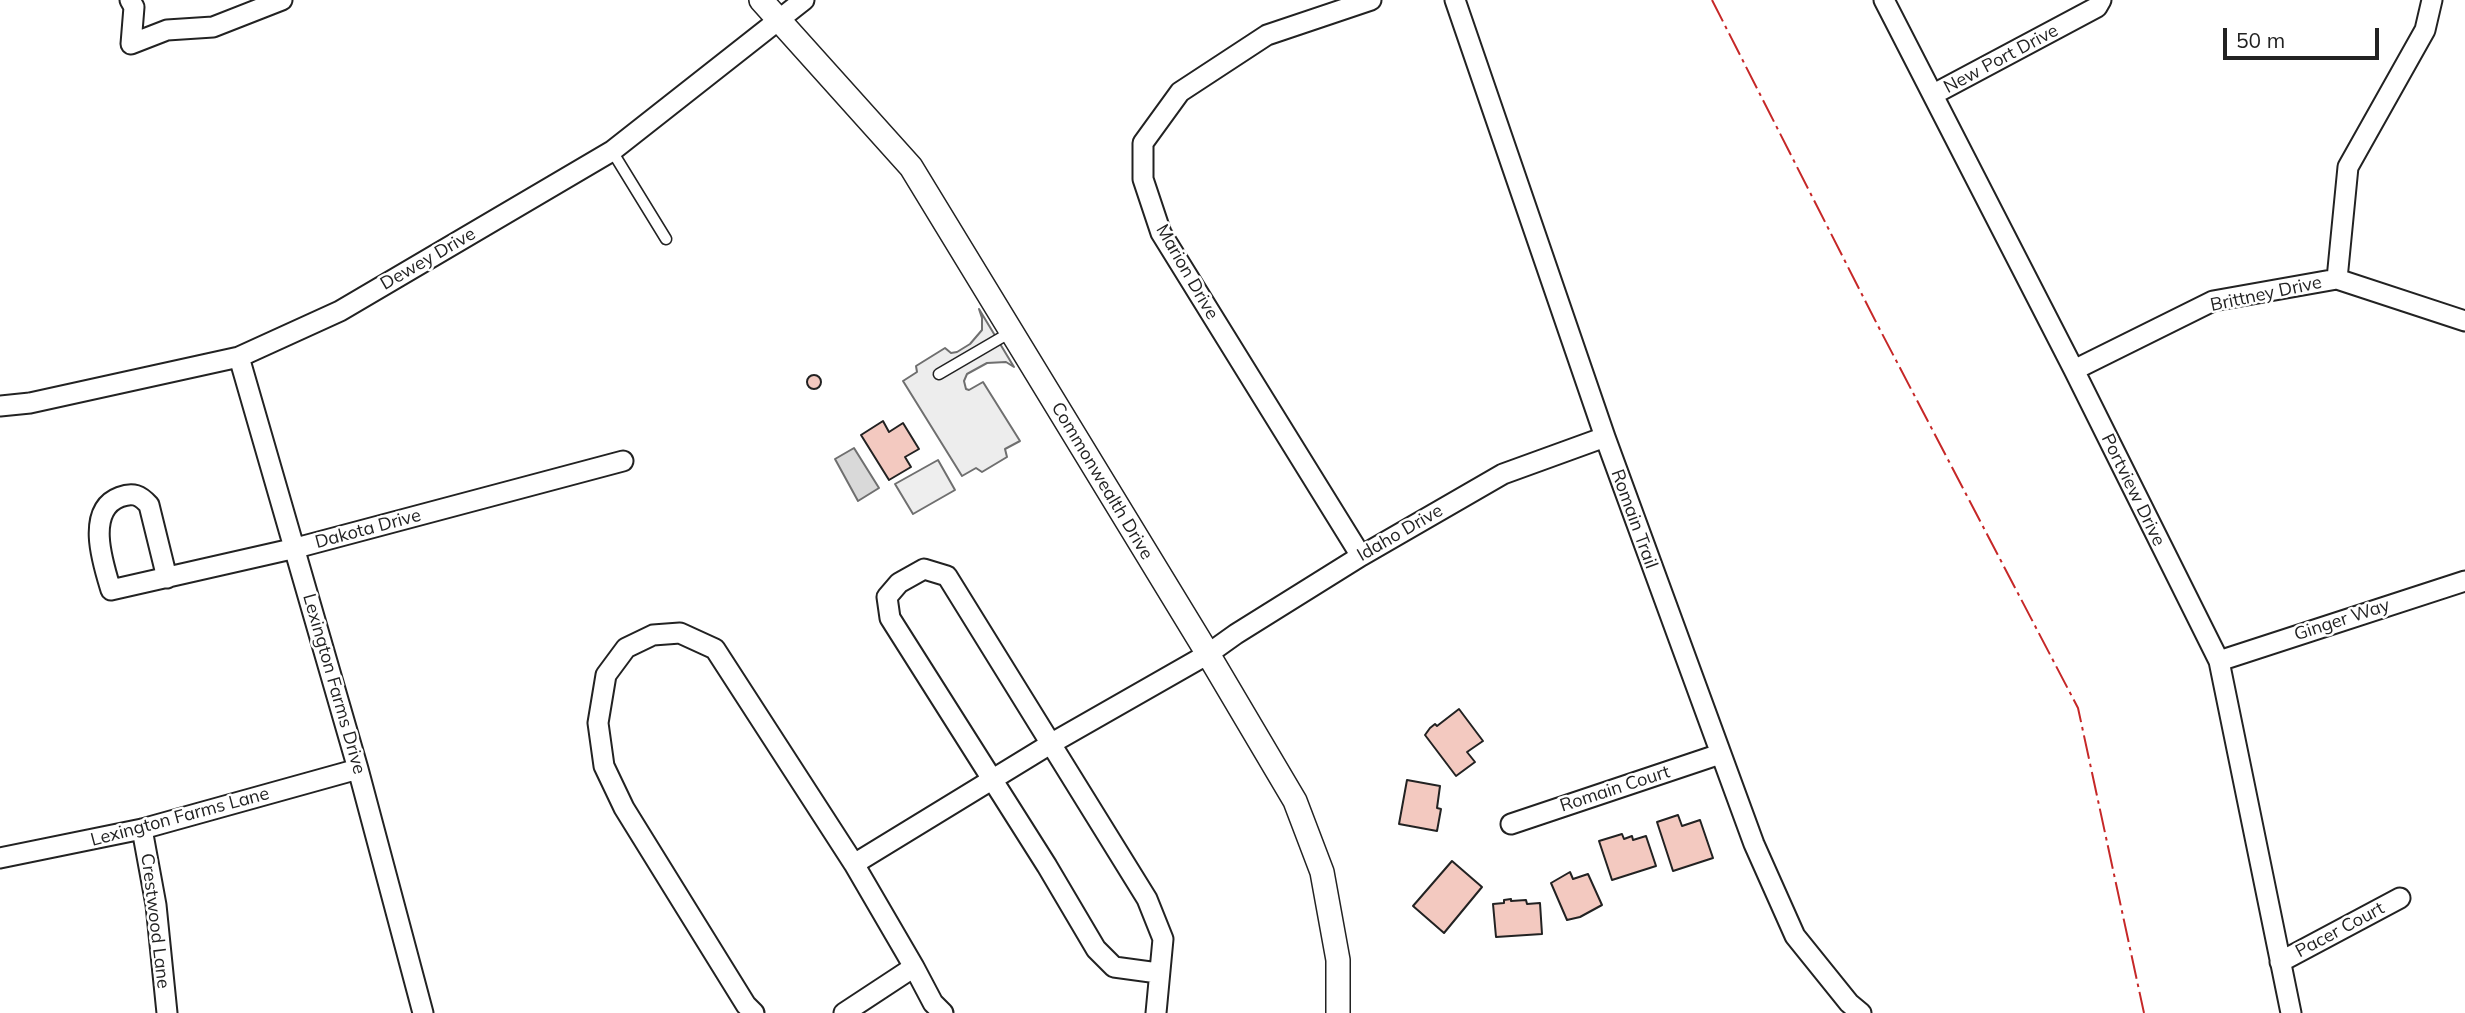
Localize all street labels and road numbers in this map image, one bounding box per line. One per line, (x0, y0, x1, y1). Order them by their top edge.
street label: New Port Drive (1940, 20, 2062, 98)
street label: Marion Drive (1151, 221, 1223, 323)
street label: Dewey Drive (377, 223, 479, 295)
street label: Brittney Drive (2208, 272, 2324, 316)
street label: Commonwealth Drive (1046, 398, 1158, 564)
street label: Portview Drive (2096, 430, 2170, 550)
street label: Romain Trail (1606, 466, 1662, 572)
street label: Idaho Drive (1353, 500, 1447, 566)
street label: Dakota Drive (313, 504, 423, 554)
street label: Lexington Farms Drive (298, 591, 370, 777)
street label: Ginger Way (2292, 594, 2392, 646)
street label: Romain Court (1557, 761, 1673, 817)
street label: Lexington Farms Lane (88, 783, 272, 851)
street label: Crestwood Lane (136, 852, 174, 990)
street label: Pacer Court (2292, 898, 2388, 962)

